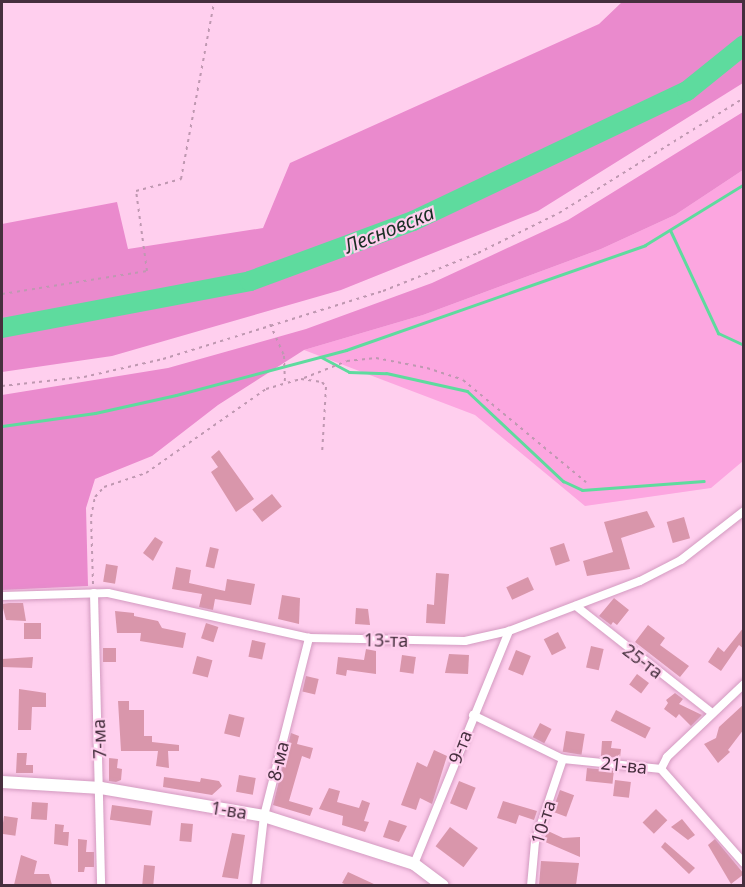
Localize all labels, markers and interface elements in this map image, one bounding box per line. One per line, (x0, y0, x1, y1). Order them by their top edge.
water label: Лесновска (340, 200, 438, 258)
street label: 13-та (364, 629, 408, 651)
street label: 25-та (619, 639, 667, 683)
street label: 7-ма (88, 719, 110, 759)
street label: 9-та (444, 727, 476, 767)
street label: 8-ма (263, 739, 293, 783)
street label: 21-ва (600, 752, 648, 778)
street label: 1-ва (209, 796, 249, 824)
street label: 10-та (526, 798, 560, 846)

